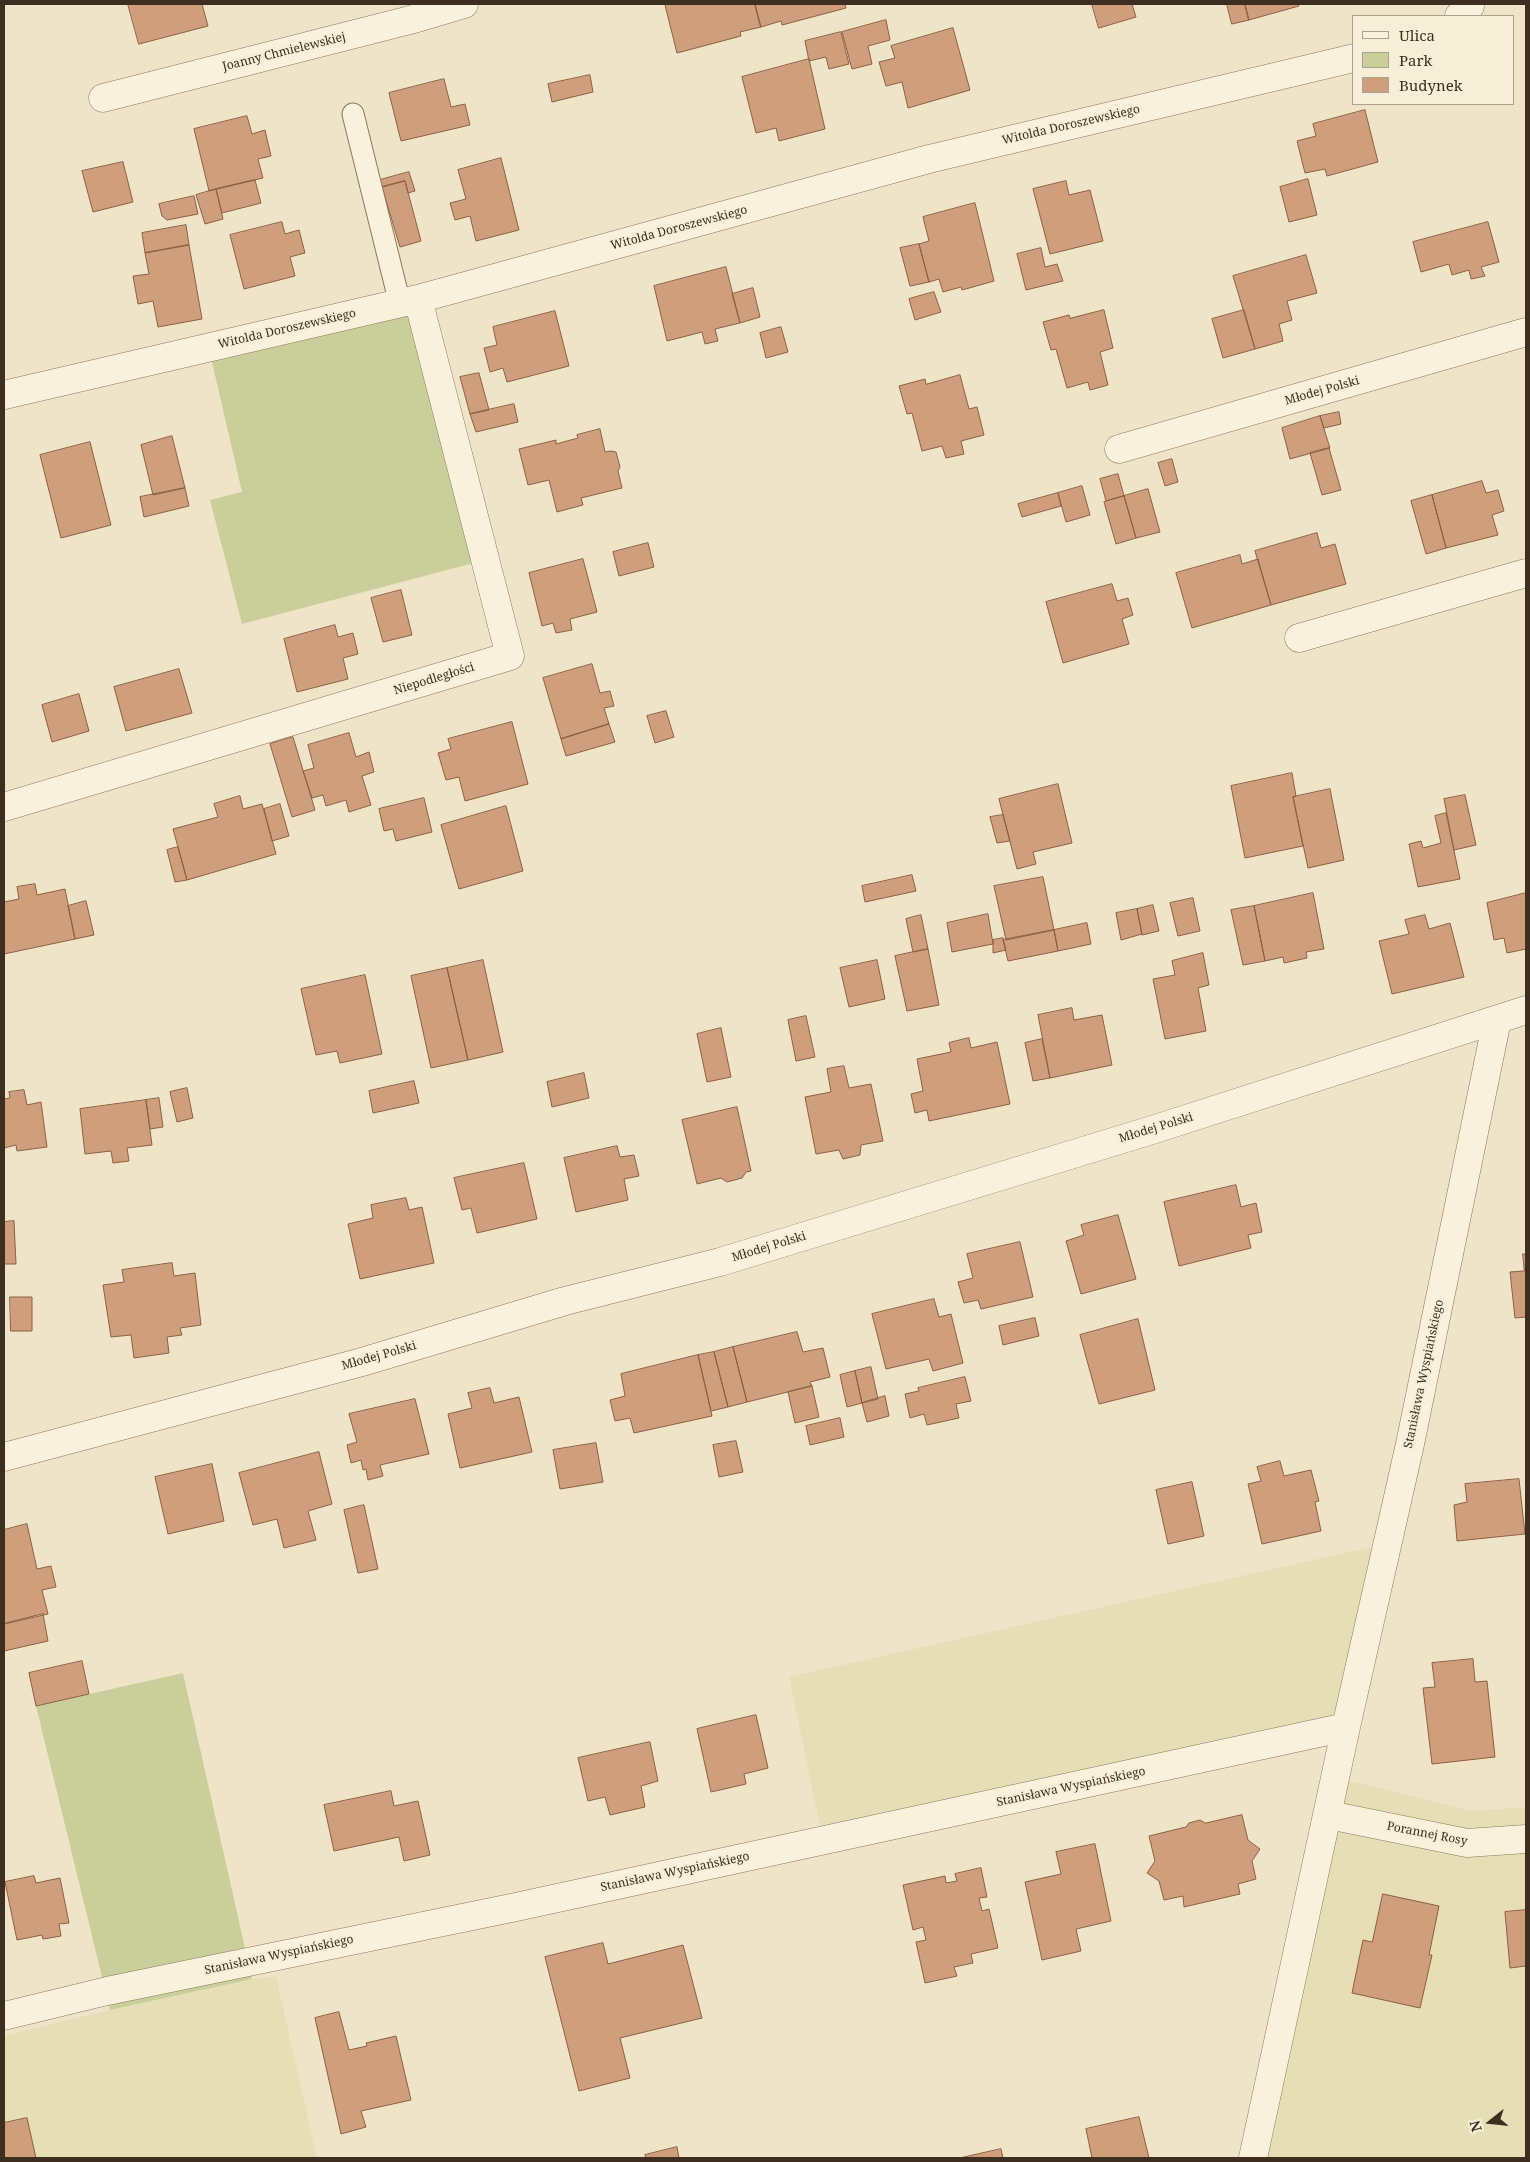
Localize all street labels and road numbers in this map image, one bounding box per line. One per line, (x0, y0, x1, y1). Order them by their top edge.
street label: Joanny Chmielewskiej (221, 30, 347, 74)
street label: Witolda Doroszewskiego (1001, 102, 1141, 148)
street label: Witolda Doroszewskiego (609, 203, 749, 253)
street label: Witolda Doroszewskiego (217, 306, 357, 352)
street label: Młodej Polski (1283, 374, 1361, 408)
street label: Niepodległości (392, 660, 476, 698)
street label: Młodej Polski (1117, 1110, 1195, 1146)
street label: Młodej Polski (730, 1229, 808, 1265)
street label: Stanisława Wyspiańskiego (1401, 1298, 1447, 1450)
street label: Młodej Polski (340, 1339, 418, 1373)
street label: Stanisława Wyspiańskiego (995, 1764, 1147, 1810)
street label: Porannej Rosy (1385, 1819, 1469, 1849)
street label: Stanisława Wyspiańskiego (599, 1849, 751, 1895)
street label: Stanisława Wyspiańskiego (203, 1932, 355, 1978)

